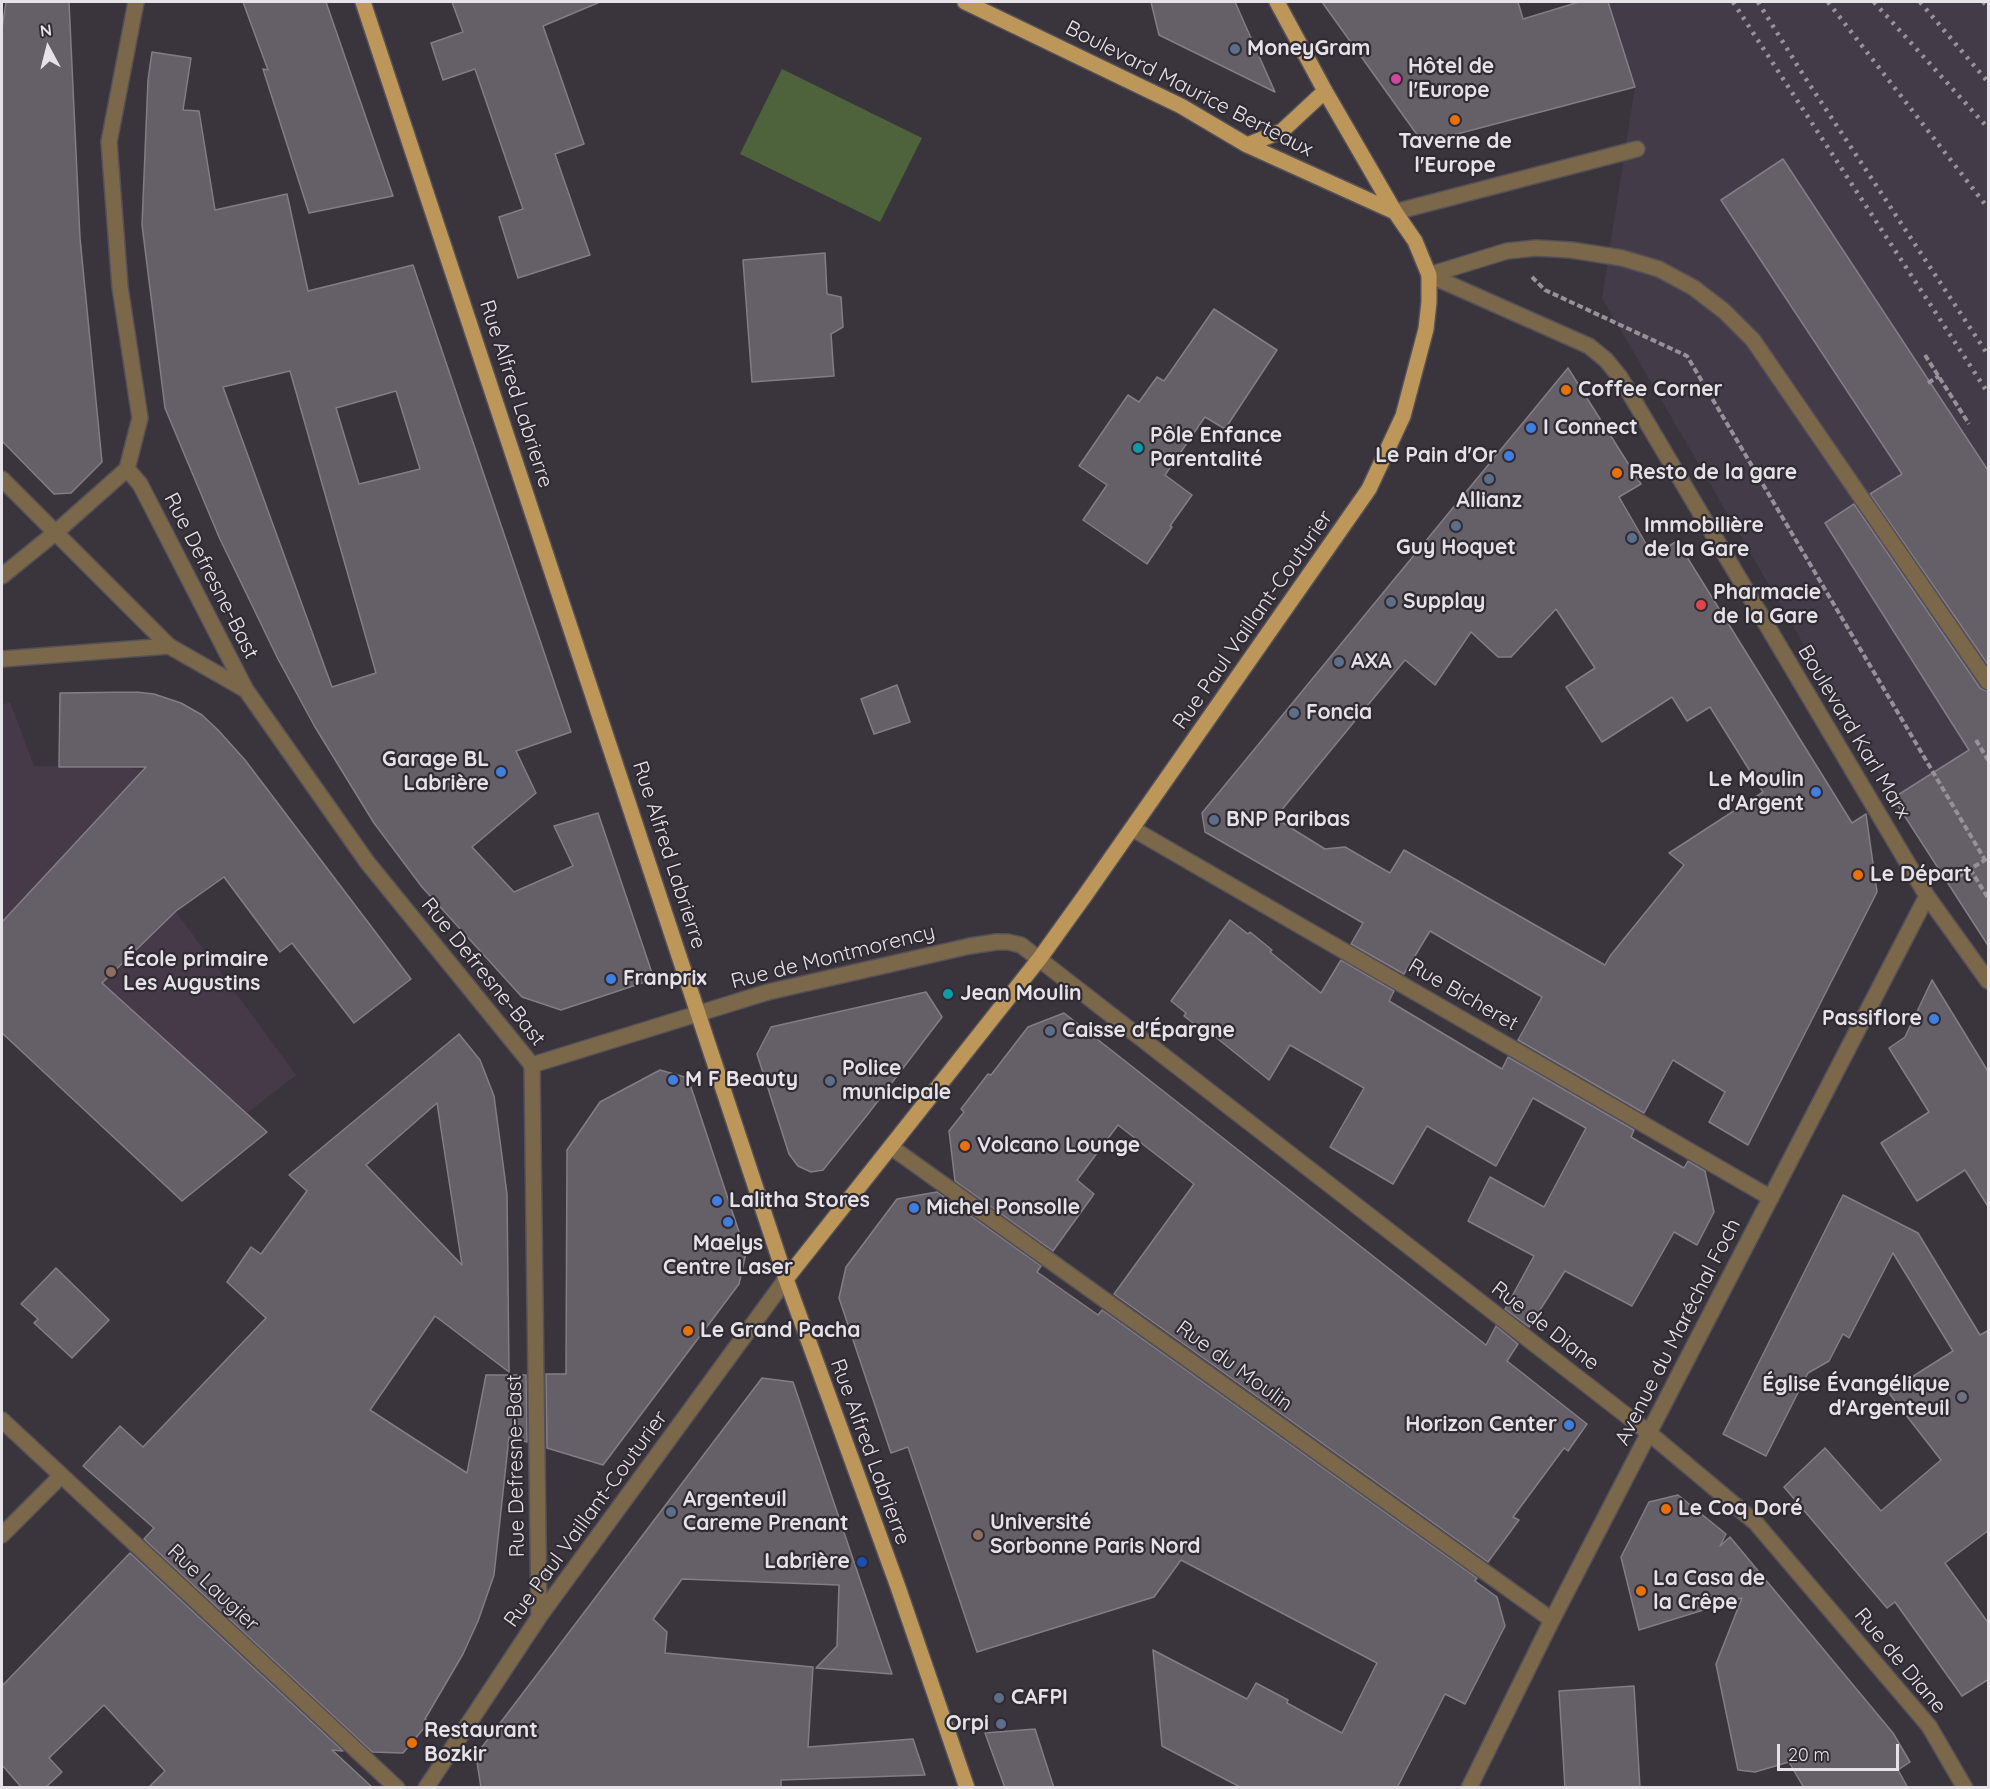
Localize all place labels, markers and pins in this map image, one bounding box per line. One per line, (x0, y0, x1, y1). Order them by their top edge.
place label: MoneyGram (1247, 36, 1370, 62)
marker: MoneyGram (1228, 42, 1242, 56)
place label: Hôtel de l'Europe (1408, 54, 1494, 104)
marker: Hôtel de l'Europe (1389, 72, 1403, 86)
marker: Taverne de l'Europe (1448, 113, 1462, 127)
place label: Taverne de l'Europe (1398, 129, 1512, 179)
place label: Coffee Corner (1578, 377, 1723, 403)
marker: Coffee Corner (1559, 383, 1573, 397)
place label: I Connect (1543, 415, 1638, 441)
marker: I Connect (1524, 421, 1538, 435)
place label: Pôle Enfance Parentalité (1150, 423, 1282, 473)
marker: Pôle Enfance Parentalité (1131, 441, 1145, 455)
place label: Le Pain d'Or (1375, 443, 1497, 469)
marker: Le Pain d'Or (1502, 449, 1516, 463)
place label: Resto de la gare (1629, 460, 1797, 486)
marker: Resto de la gare (1610, 466, 1624, 480)
marker: Allianz (1482, 472, 1496, 486)
place label: Allianz (1456, 488, 1522, 514)
place label: Immobilière de la Gare (1644, 513, 1764, 563)
marker: Guy Hoquet (1449, 519, 1463, 533)
marker: Immobilière de la Gare (1625, 531, 1639, 545)
place label: Guy Hoquet (1396, 535, 1516, 561)
place label: Pharmacie de la Gare (1713, 580, 1821, 630)
place label: Supplay (1403, 589, 1485, 615)
marker: Supplay (1384, 595, 1398, 609)
marker: Pharmacie de la Gare (1694, 598, 1708, 612)
place label: AXA (1351, 649, 1392, 675)
marker: AXA (1332, 655, 1346, 669)
place label: Foncia (1306, 700, 1372, 726)
marker: Foncia (1287, 706, 1301, 720)
place label: Garage BL Labrière (382, 747, 489, 797)
marker: Garage BL Labrière (494, 765, 508, 779)
place label: Le Moulin d'Argent (1708, 767, 1804, 817)
marker: Le Moulin d'Argent (1809, 785, 1823, 799)
place label: BNP Paribas (1226, 807, 1350, 833)
marker: BNP Paribas (1207, 813, 1221, 827)
place label: Le Départ (1870, 862, 1972, 888)
marker: Le Départ (1851, 868, 1865, 882)
place label: École primaire Les Augustins (123, 947, 269, 997)
marker: École primaire Les Augustins (104, 965, 118, 979)
place label: Franprix (623, 966, 707, 992)
marker: Franprix (604, 972, 618, 986)
place label: Jean Moulin (960, 981, 1081, 1007)
marker: Jean Moulin (941, 987, 955, 1001)
place label: Passiflore (1822, 1006, 1922, 1032)
marker: Passiflore (1927, 1012, 1941, 1026)
place label: Caisse d'Épargne (1062, 1018, 1235, 1044)
marker: Caisse d'Épargne (1043, 1024, 1057, 1038)
place label: Police municipale (842, 1056, 951, 1106)
place label: M F Beauty (685, 1067, 798, 1093)
marker: M F Beauty (666, 1073, 680, 1087)
marker: Police municipale (823, 1074, 837, 1088)
place label: Volcano Lounge (977, 1133, 1140, 1159)
marker: Volcano Lounge (958, 1139, 972, 1153)
place label: Lalitha Stores (729, 1188, 870, 1214)
marker: Lalitha Stores (710, 1194, 724, 1208)
place label: Michel Ponsolle (926, 1195, 1080, 1221)
marker: Michel Ponsolle (907, 1201, 921, 1215)
marker: Maelys Centre Laser (721, 1215, 735, 1229)
place label: Maelys Centre Laser (663, 1231, 793, 1281)
place label: Le Grand Pacha (700, 1318, 860, 1344)
marker: Le Grand Pacha (681, 1324, 695, 1338)
place label: Église Évangélique d'Argenteuil (1762, 1372, 1950, 1422)
marker: Église Évangélique d'Argenteuil (1955, 1390, 1969, 1404)
place label: Horizon Center (1405, 1412, 1557, 1438)
marker: Horizon Center (1562, 1418, 1576, 1432)
place label: Argenteuil Careme Prenant (683, 1487, 849, 1537)
place label: Le Coq Doré (1678, 1496, 1803, 1522)
marker: Le Coq Doré (1659, 1502, 1673, 1516)
marker: Argenteuil Careme Prenant (664, 1505, 678, 1519)
place label: Université Sorbonne Paris Nord (990, 1510, 1201, 1560)
marker: Université Sorbonne Paris Nord (971, 1528, 985, 1542)
place label: Labrière (764, 1549, 850, 1575)
marker: Labrière (855, 1555, 869, 1569)
place label: La Casa de la Crêpe (1653, 1566, 1765, 1616)
marker: La Casa de la Crêpe (1634, 1584, 1648, 1598)
place label: CAFPI (1011, 1685, 1068, 1711)
marker: CAFPI (992, 1691, 1006, 1705)
place label: Orpi (946, 1711, 989, 1737)
marker: Orpi (994, 1717, 1008, 1731)
place label: Restaurant Bozkir (424, 1718, 538, 1768)
marker: Restaurant Bozkir (405, 1736, 419, 1750)

